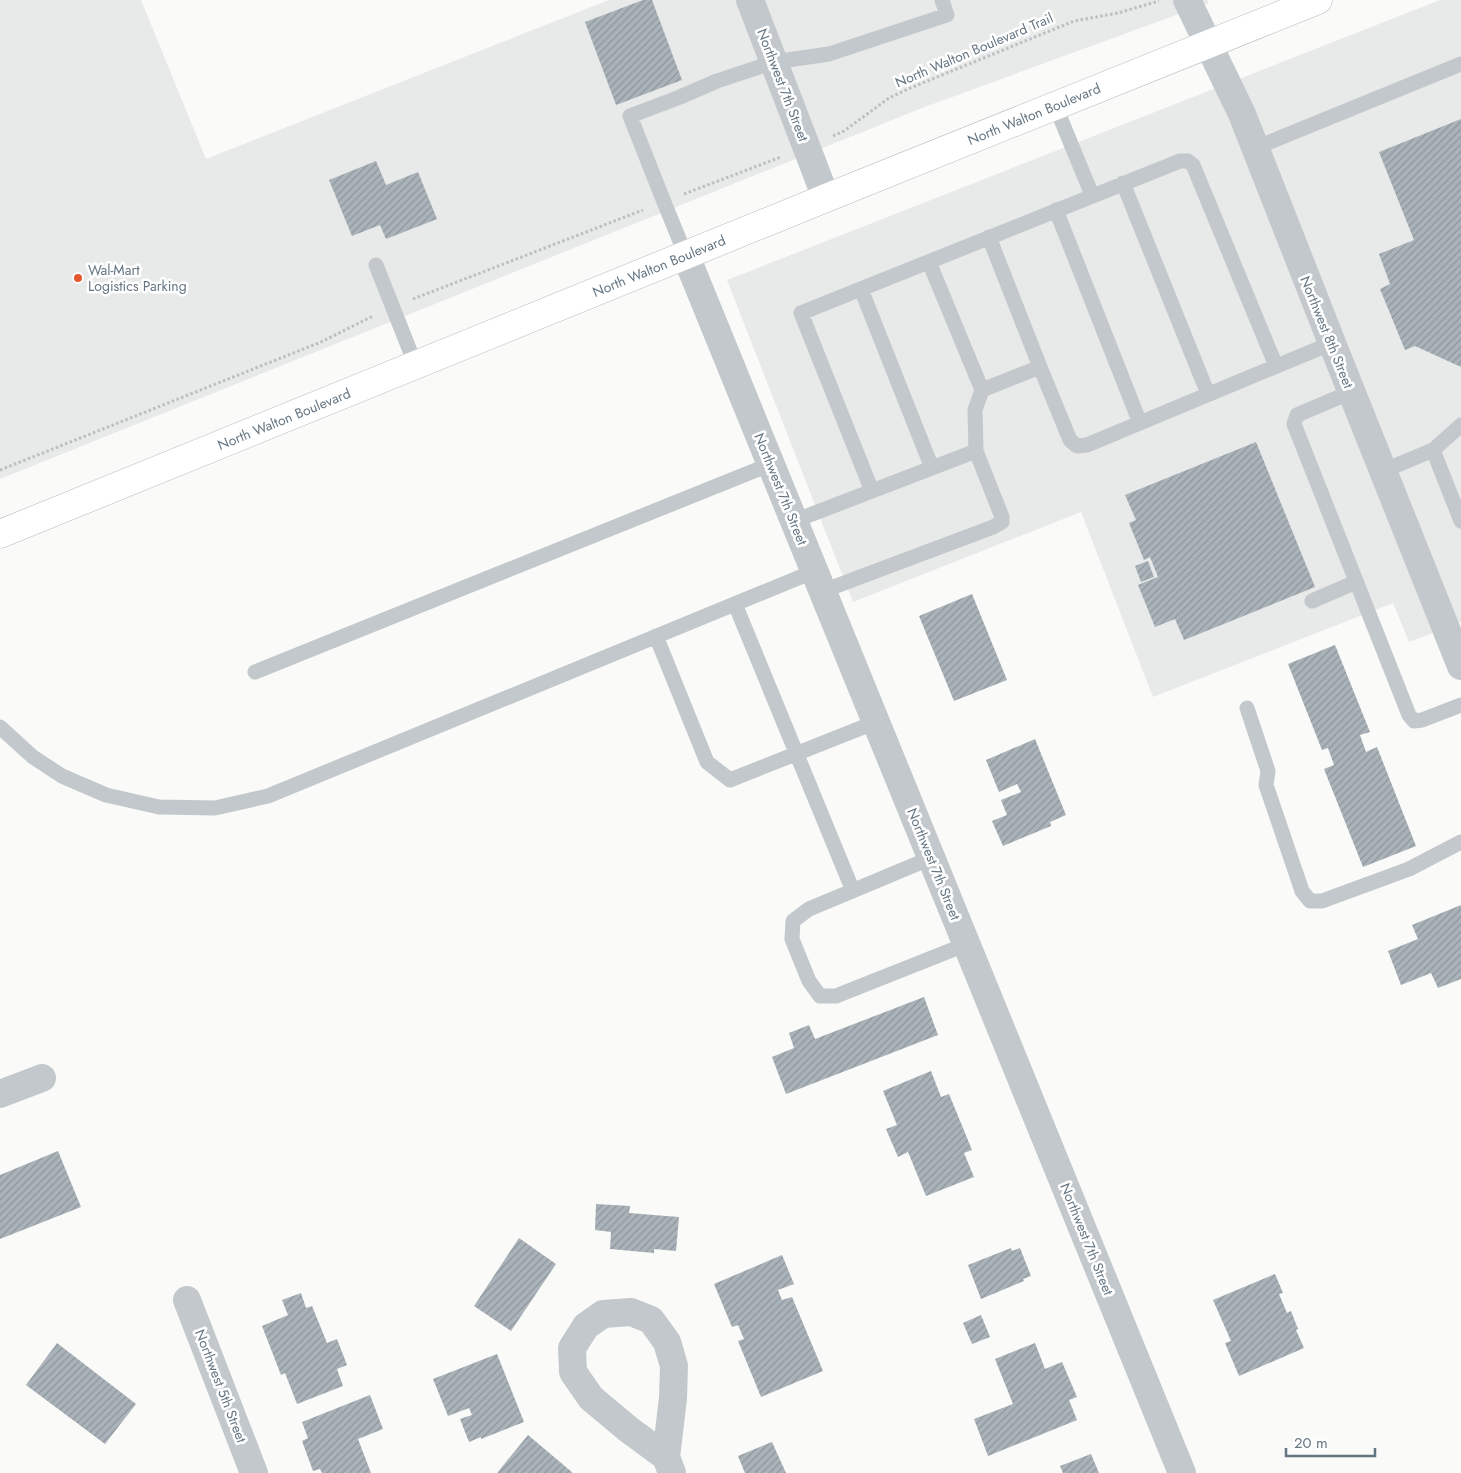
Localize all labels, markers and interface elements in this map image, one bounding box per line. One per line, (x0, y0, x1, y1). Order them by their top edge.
street label: North Walton Boulevard Trail (892, 8, 1056, 92)
street label: Northwest 7th Street (752, 26, 814, 145)
street label: North Walton Boulevard (964, 78, 1104, 150)
street label: North Walton Boulevard (589, 230, 729, 302)
place label: Wal-Mart Logistics Parking (88, 260, 187, 296)
marker: Wal-Mart Logistics Parking (72, 272, 84, 284)
street label: Northwest 8th Street (1295, 273, 1359, 392)
street label: North Walton Boulevard (214, 383, 354, 455)
street label: Northwest 7th Street (749, 430, 813, 549)
street label: Northwest 7th Street (902, 805, 966, 924)
street label: Northwest 7th Street (1055, 1180, 1119, 1299)
street label: Northwest 5th Street (190, 1326, 252, 1446)
scale bar (1286, 1426, 1375, 1458)
text: 20 m (1294, 1432, 1328, 1454)

